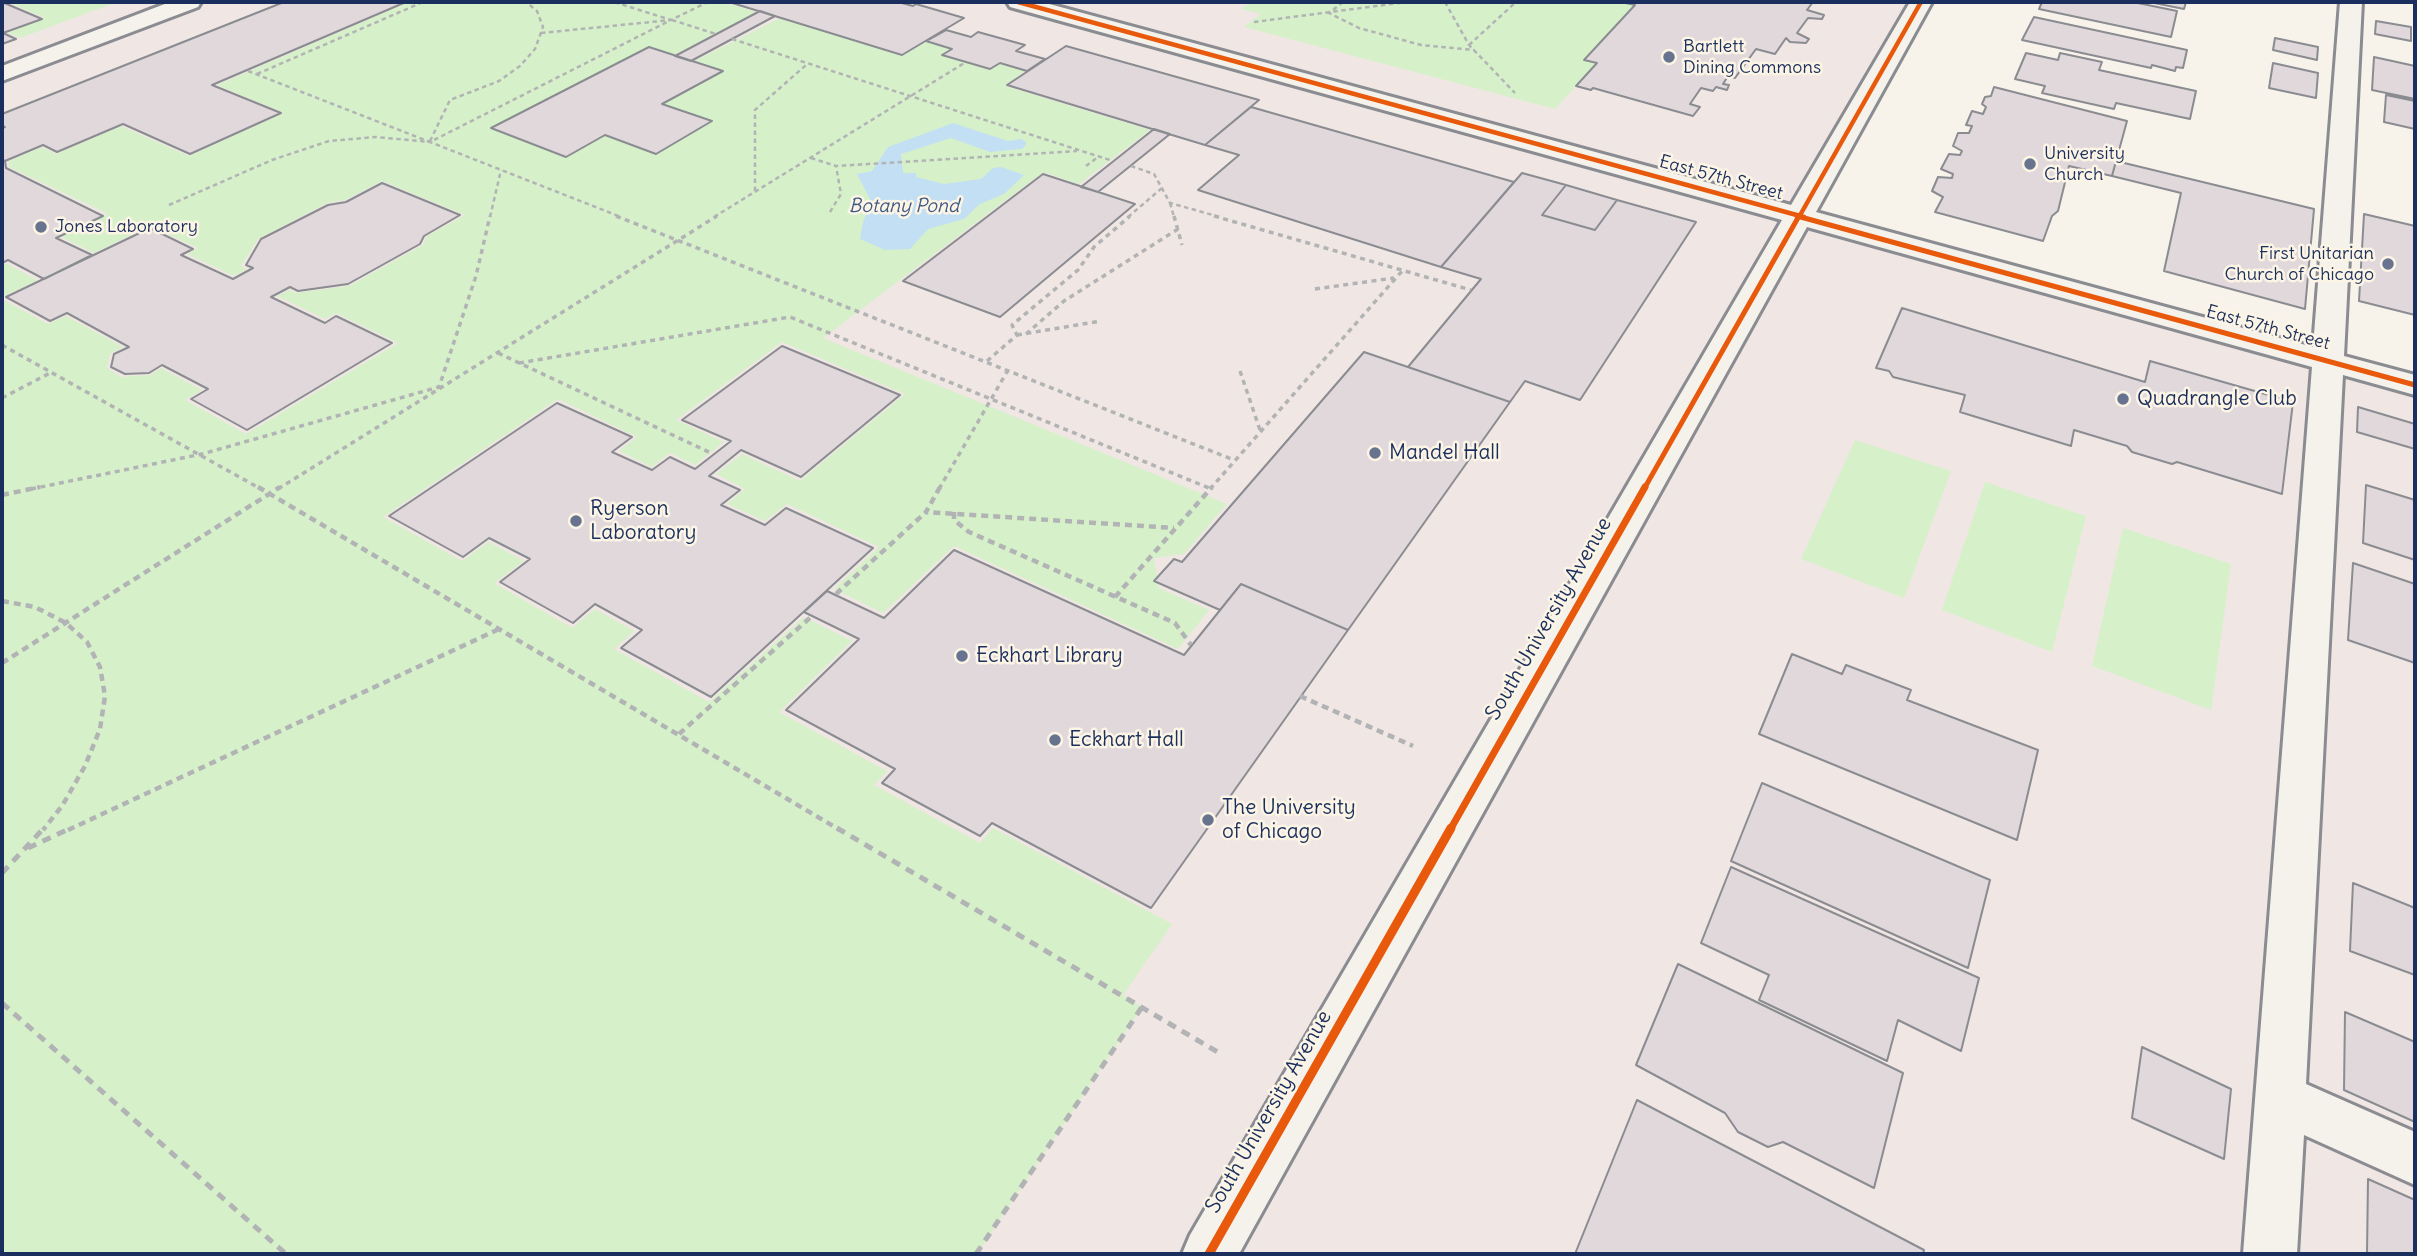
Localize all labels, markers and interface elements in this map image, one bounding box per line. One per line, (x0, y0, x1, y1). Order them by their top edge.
place label: Bartlett Dining Commons (1683, 36, 1821, 78)
marker: Bartlett Dining Commons (1661, 49, 1677, 65)
place label: University Church (2044, 143, 2125, 186)
street label: East 57th Street (1657, 151, 1785, 205)
marker: University Church (2022, 156, 2038, 172)
water label: Botany Pond (849, 196, 959, 218)
place label: Jones Laboratory (55, 216, 198, 238)
marker: Jones Laboratory (33, 219, 49, 235)
place label: First Unitarian Church of Chicago (2225, 243, 2374, 286)
marker: First Unitarian Church of Chicago (2380, 256, 2396, 272)
street label: East 57th Street (2204, 301, 2332, 355)
place label: Quadrangle Club (2137, 386, 2297, 412)
marker: Quadrangle Club (2115, 391, 2131, 407)
place label: Mandel Hall (1389, 440, 1500, 466)
marker: Mandel Hall (1367, 445, 1383, 461)
place label: Ryerson Laboratory (590, 496, 696, 546)
marker: Ryerson Laboratory (568, 513, 584, 529)
street label: South University Avenue (1481, 513, 1617, 725)
place label: Eckhart Library (976, 643, 1123, 669)
marker: Eckhart Library (954, 648, 970, 664)
place label: Eckhart Hall (1069, 727, 1184, 753)
marker: Eckhart Hall (1047, 732, 1063, 748)
place label: The University of Chicago (1222, 795, 1356, 845)
marker: The University of Chicago (1200, 812, 1216, 828)
street label: South University Avenue (1201, 1006, 1337, 1218)

